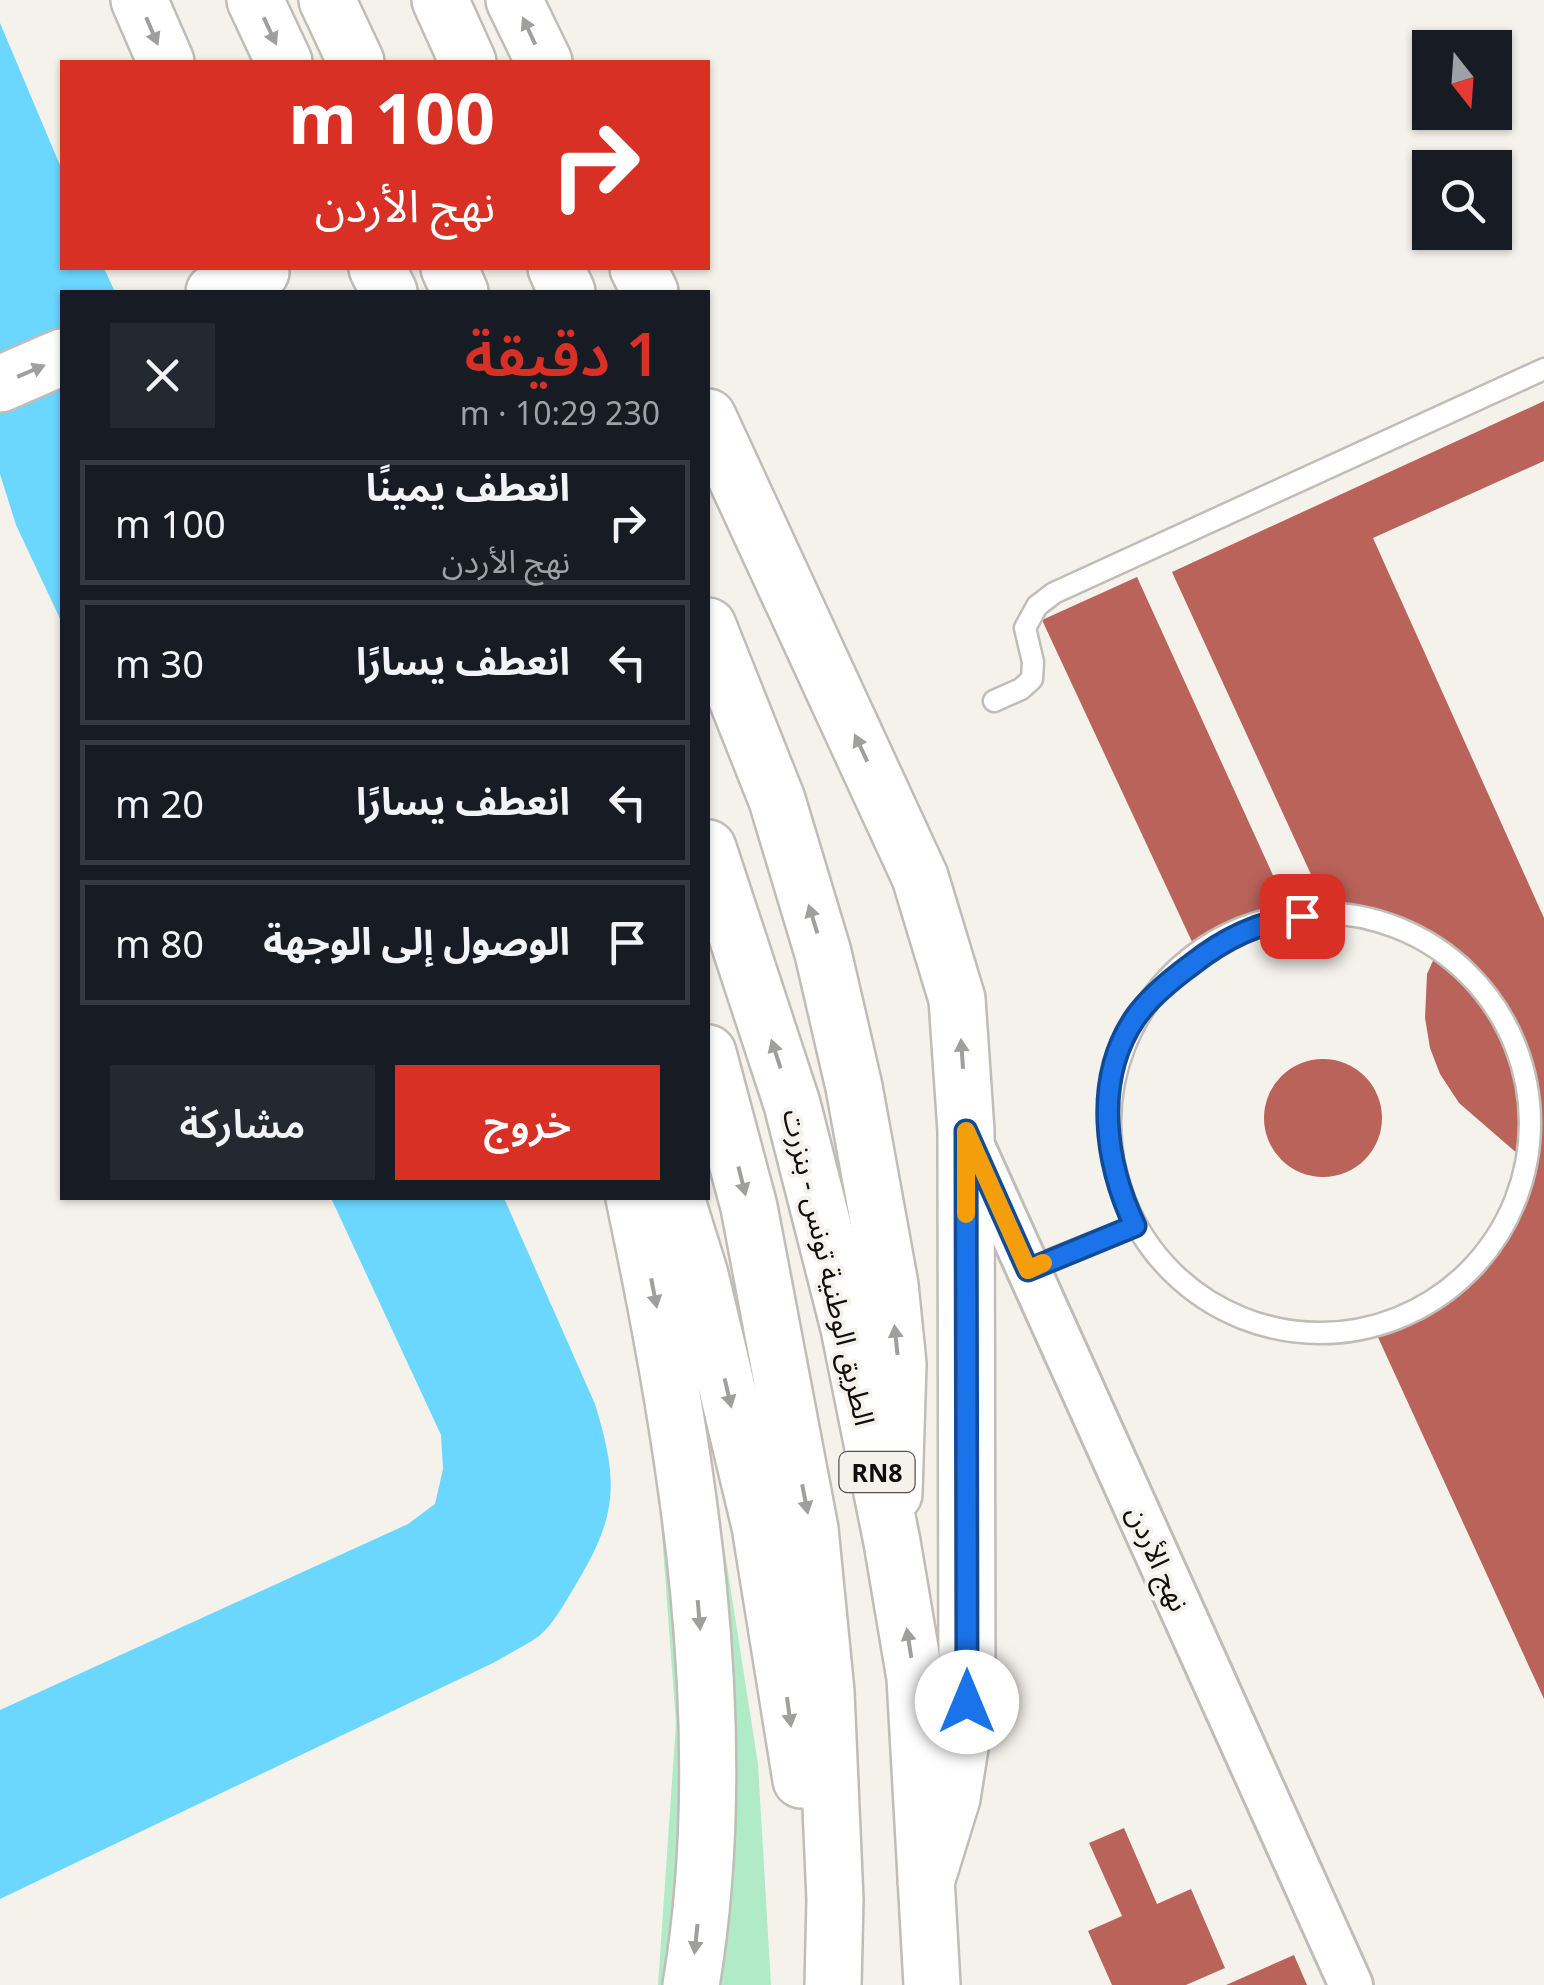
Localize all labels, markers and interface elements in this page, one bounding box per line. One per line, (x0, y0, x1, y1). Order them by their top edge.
one-way arrow (145, 16, 161, 46)
one-way arrow (521, 16, 538, 45)
one-way arrow (261, 17, 278, 46)
north arrow (1412, 30, 1512, 130)
map controls (1412, 30, 1512, 250)
text: 100 m (288, 69, 495, 165)
icon: right (530, 100, 660, 230)
button: search (1412, 150, 1512, 250)
text: نهج الأردن (315, 174, 495, 235)
text: 1 دقيقة (465, 312, 660, 394)
button: close (110, 323, 215, 428)
one-way arrow (16, 363, 46, 379)
text: 230 m · 10:29 (460, 391, 660, 434)
text: انعطف يمينًا (366, 460, 570, 512)
icon: right (600, 495, 655, 550)
text: 100 m (115, 497, 226, 549)
text: نهج الأردن (442, 539, 570, 582)
text: انعطف يسارًا (356, 634, 570, 686)
icon: left (600, 635, 655, 690)
text: 30 m (115, 637, 204, 689)
one-way arrow (852, 733, 869, 762)
text: انعطف يسارًا (356, 774, 570, 826)
icon: left (600, 775, 655, 830)
text: 20 m (115, 777, 204, 829)
pin (1260, 874, 1345, 959)
icon: arrive (1275, 889, 1330, 944)
one-way arrow (804, 903, 819, 933)
text: الوصول إلى الوجهة (263, 914, 570, 966)
icon: arrive (600, 915, 655, 970)
text: 80 m (115, 917, 204, 969)
one-way arrow (768, 1038, 783, 1068)
one-way arrow (954, 1038, 970, 1070)
button: مشاركة (110, 1065, 375, 1180)
button: خروج (395, 1065, 660, 1180)
street label: الطريق الوطنية تونس - بنزرت (775, 1105, 885, 1429)
one-way arrow (735, 1166, 750, 1197)
one-way arrow (646, 1278, 662, 1309)
one-way arrow (887, 1324, 903, 1355)
one-way arrow (721, 1378, 736, 1409)
road number: RN8 (840, 1452, 914, 1492)
one-way arrow (797, 1484, 813, 1515)
street label: نهج الأردن (1116, 1499, 1199, 1618)
one-way arrow (691, 1599, 707, 1631)
one-way arrow (901, 1627, 916, 1659)
position arrow (915, 1650, 1019, 1754)
one-way arrow (782, 1696, 798, 1728)
one-way arrow (688, 1923, 704, 1955)

